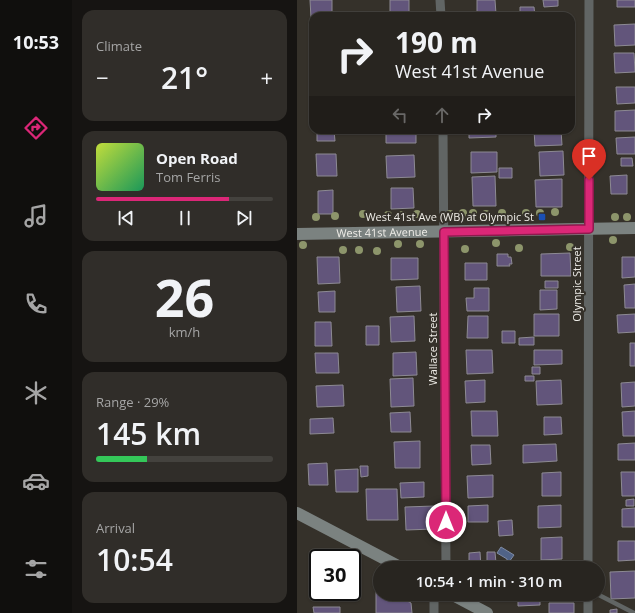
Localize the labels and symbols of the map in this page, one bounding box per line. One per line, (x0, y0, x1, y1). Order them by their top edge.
pin (572, 139, 606, 180)
place label: West 41st Ave (WB) at Olympic St (365, 209, 534, 224)
marker: West 41st Ave (WB) at Olympic St (537, 212, 547, 222)
street label: West 41st Avenue (336, 224, 428, 240)
street label: Olympic Street (569, 246, 584, 322)
street label: Wallace Street (425, 312, 440, 385)
position arrow (425, 501, 467, 543)
speed limit sign: 30 (309, 549, 361, 601)

